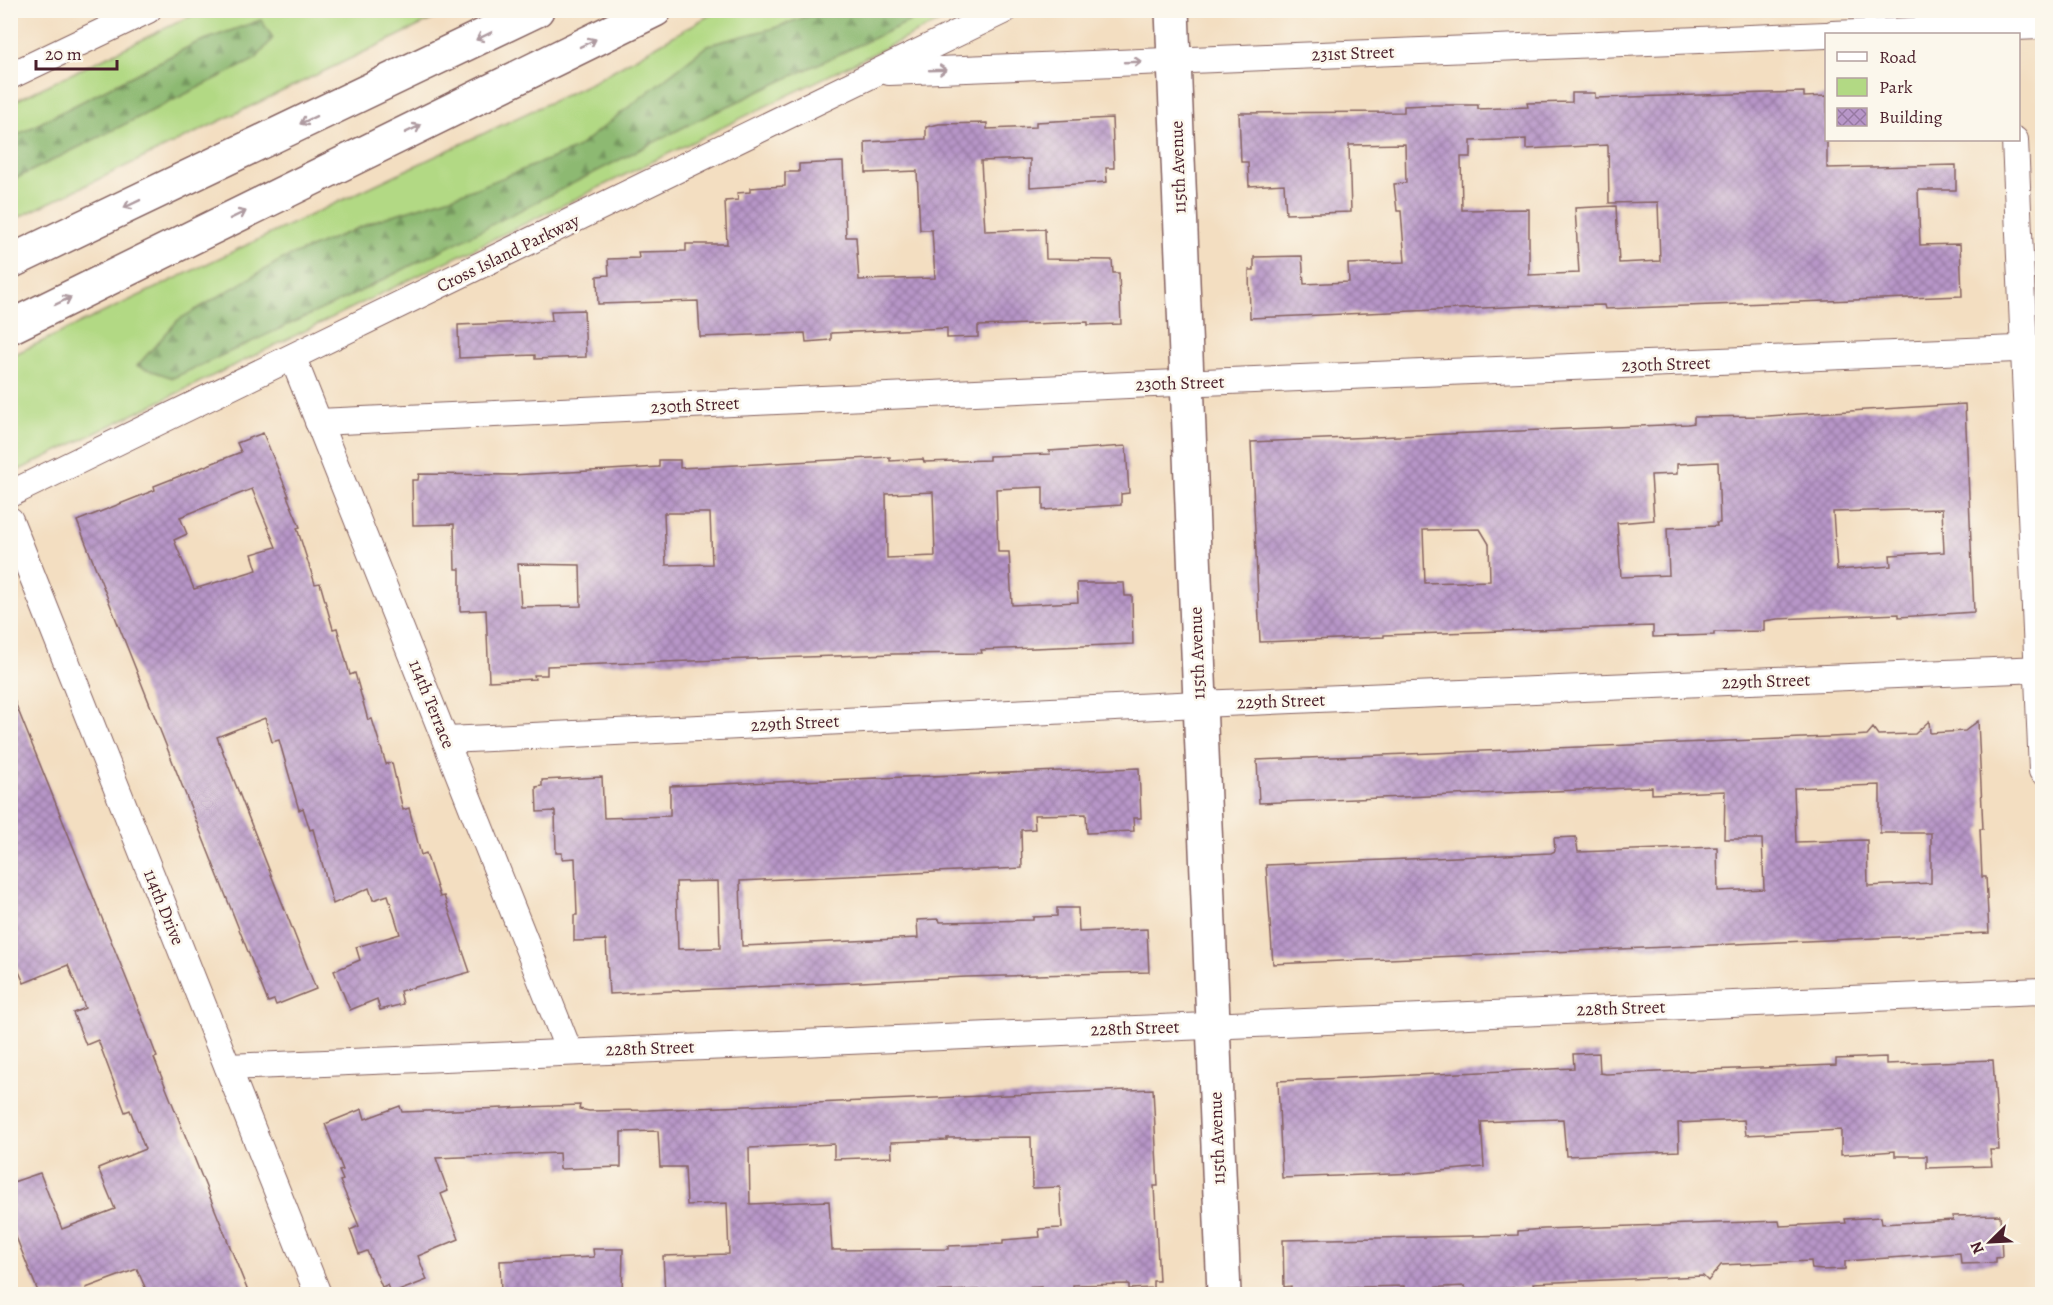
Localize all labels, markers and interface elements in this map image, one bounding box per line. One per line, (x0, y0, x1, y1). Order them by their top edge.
one-way arrow (475, 30, 493, 42)
scale bar (36, 33, 117, 71)
legend (1825, 33, 2020, 141)
one-way arrow (579, 37, 597, 49)
street label: 231st Street (1311, 40, 1395, 66)
text: 20 m (45, 42, 82, 66)
text: Road (1879, 45, 1917, 69)
one-way arrow (1122, 56, 1142, 68)
one-way arrow (928, 64, 948, 75)
text: Park (1879, 75, 1913, 99)
text: Building (1879, 105, 1943, 129)
one-way arrow (300, 114, 318, 126)
street label: 115th Avenue (1164, 120, 1192, 214)
one-way arrow (404, 123, 422, 135)
one-way arrow (124, 199, 142, 210)
street label: Cross Island Parkway (433, 208, 584, 298)
one-way arrow (229, 209, 247, 221)
one-way arrow (54, 295, 71, 307)
street label: 230th Street (1621, 350, 1711, 378)
street label: 230th Street (1135, 369, 1225, 397)
street label: 230th Street (650, 391, 740, 419)
street label: 115th Avenue (1183, 606, 1211, 700)
street label: 114th Terrace (403, 656, 461, 752)
street label: 229th Street (1721, 667, 1811, 695)
street label: 229th Street (1236, 687, 1326, 715)
street label: 229th Street (750, 709, 840, 737)
street label: 114th Drive (138, 865, 190, 949)
street label: 228th Street (1576, 994, 1666, 1022)
street label: 228th Street (1090, 1014, 1180, 1042)
street label: 228th Street (605, 1034, 695, 1062)
street label: 115th Avenue (1203, 1091, 1231, 1185)
north arrow (1960, 1212, 2020, 1272)
text: N (1965, 1238, 1990, 1257)

